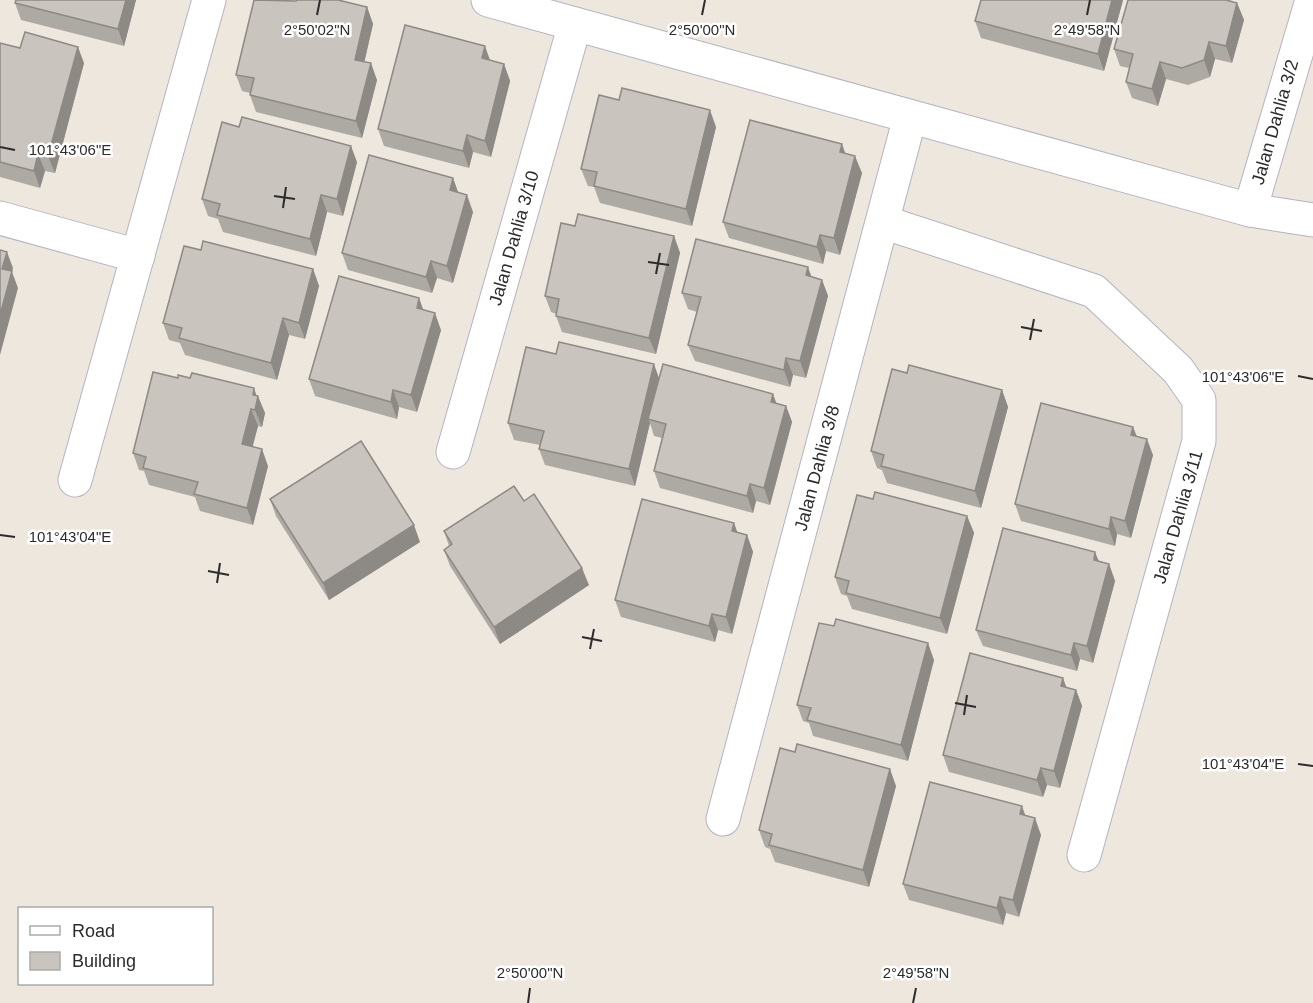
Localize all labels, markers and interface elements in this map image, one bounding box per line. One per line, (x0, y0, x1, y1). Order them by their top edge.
text: 2°50'02"N (284, 21, 350, 38)
text: 2°50'00"N (669, 21, 735, 38)
text: 2°49'58"N (1054, 21, 1120, 38)
street label: Jalan Dahlia 3/2 (1248, 57, 1302, 187)
text: 101°43'06"E (29, 141, 111, 158)
street label: Jalan Dahlia 3/10 (485, 168, 543, 308)
text: 101°43'06"E (1202, 368, 1284, 385)
street label: Jalan Dahlia 3/8 (791, 403, 843, 533)
street label: Jalan Dahlia 3/11 (1149, 448, 1207, 586)
text: 101°43'04"E (29, 528, 111, 545)
text: 101°43'04"E (1202, 755, 1284, 772)
legend (18, 907, 213, 985)
text: Road (72, 921, 115, 941)
text: Building (72, 951, 136, 971)
text: 2°50'00"N (497, 964, 563, 981)
text: 2°49'58"N (883, 964, 949, 981)

